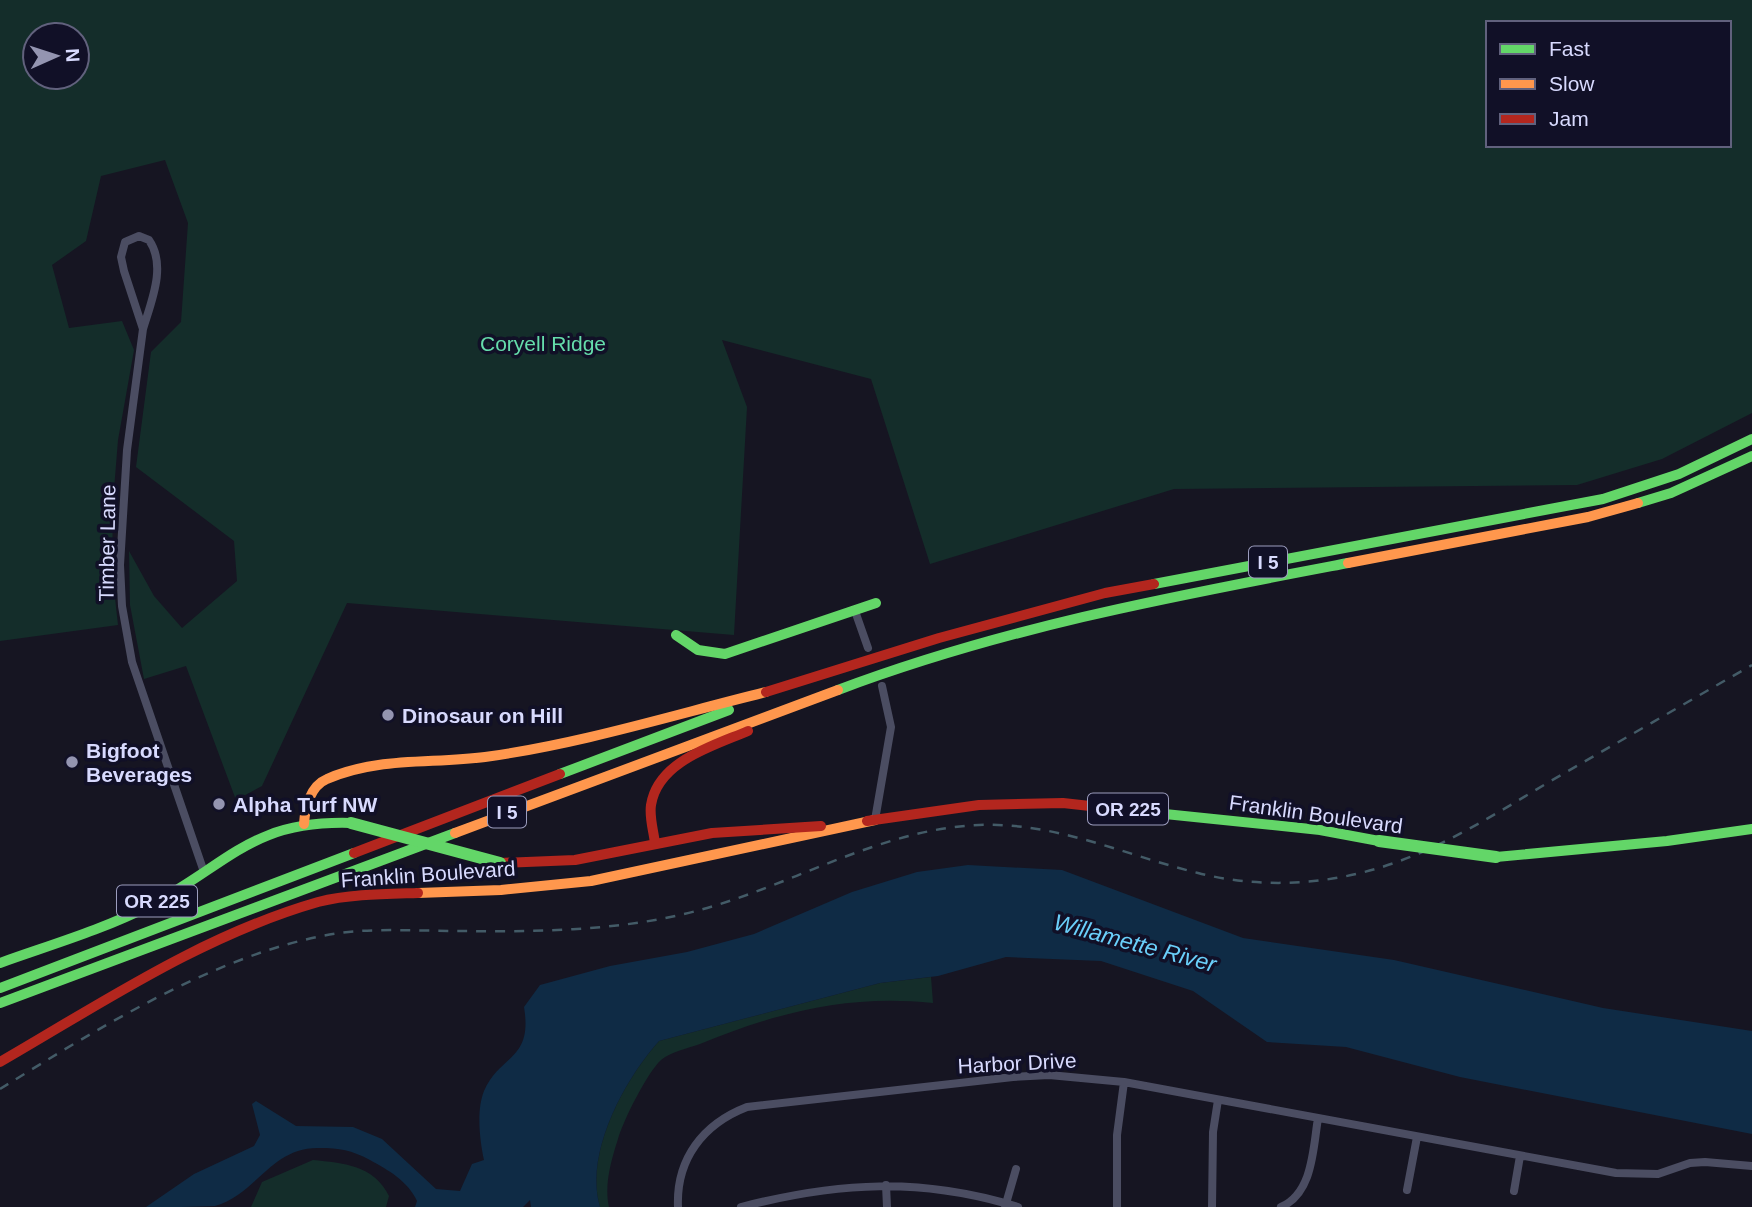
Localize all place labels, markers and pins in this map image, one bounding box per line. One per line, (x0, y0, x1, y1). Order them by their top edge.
place label: Dinosaur on Hill (402, 704, 563, 727)
marker: Dinosaur on Hill (380, 707, 396, 723)
place label: Bigfoot Beverages (86, 739, 192, 786)
marker: Bigfoot Beverages (64, 754, 80, 770)
place label: Alpha Turf NW (233, 793, 377, 816)
marker: Alpha Turf NW (211, 796, 227, 812)

